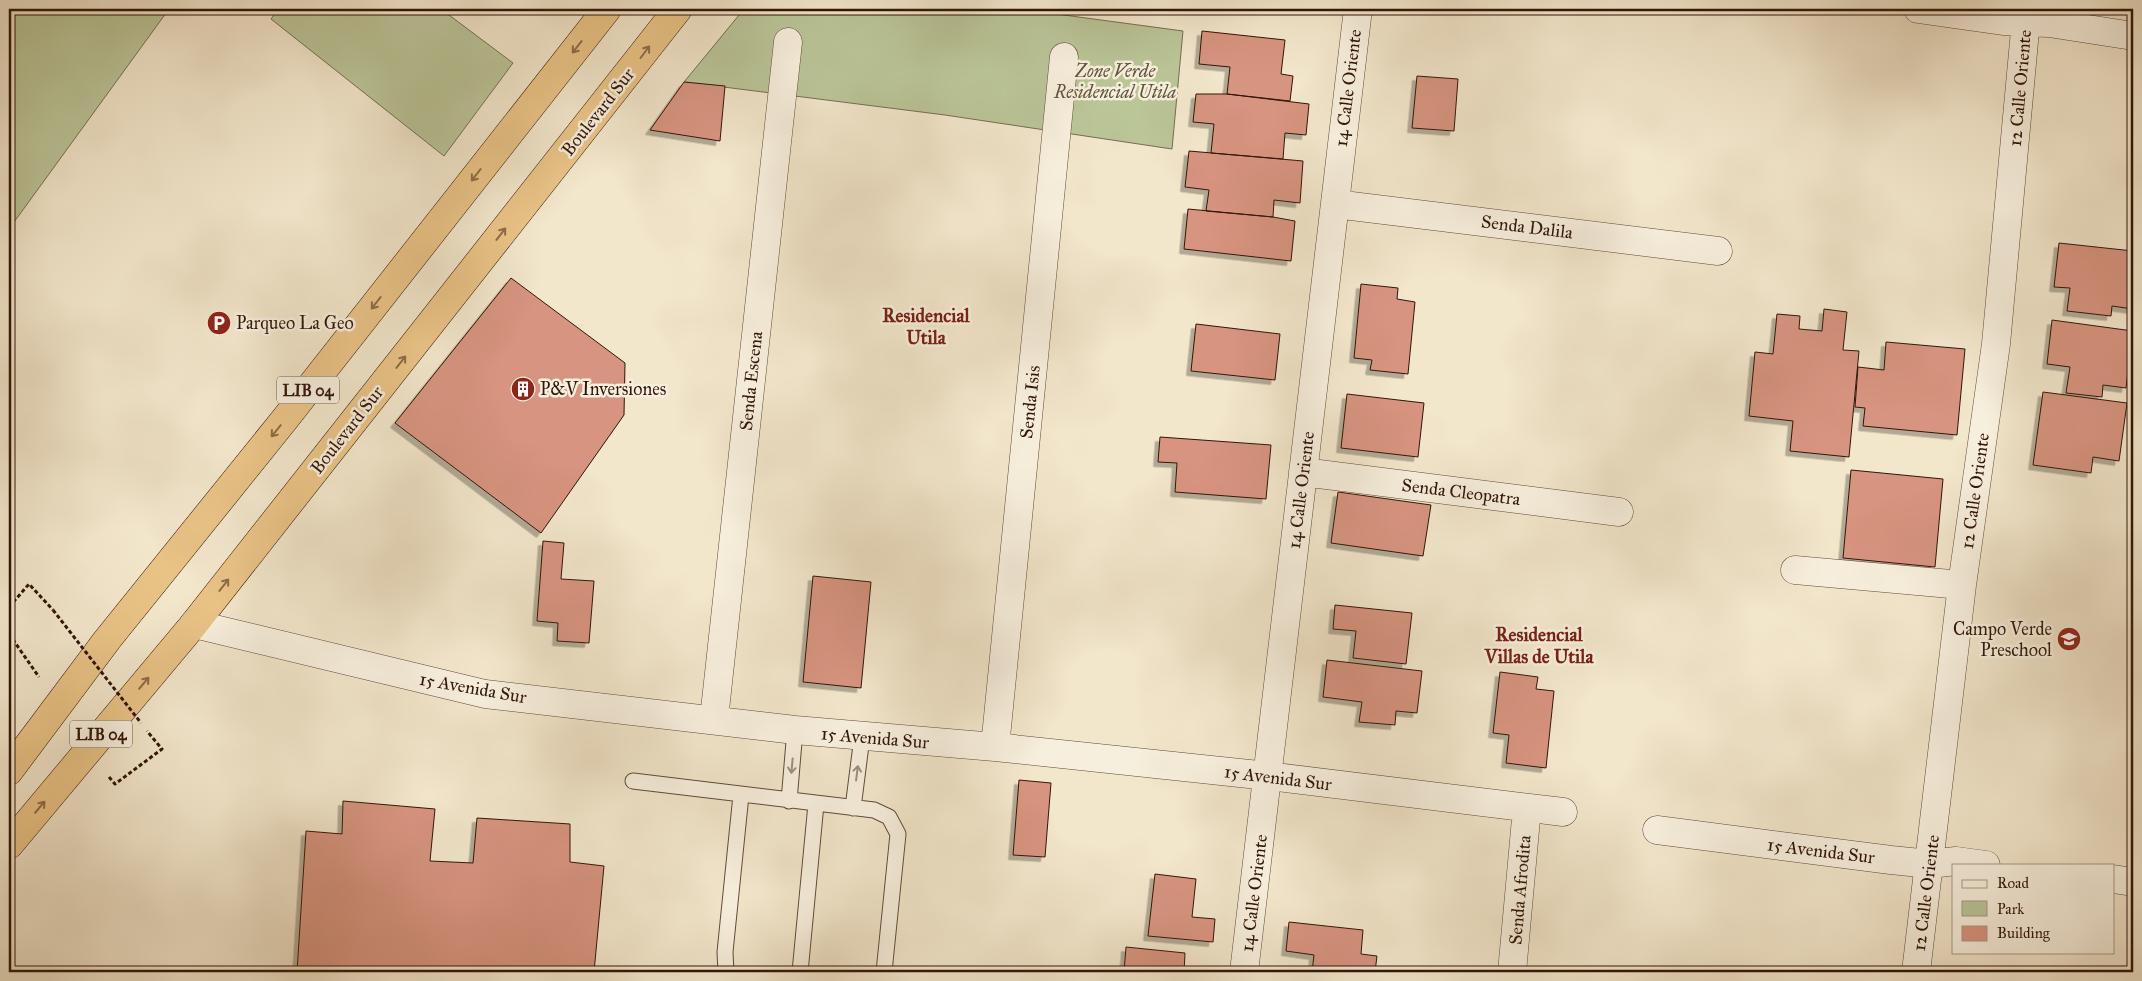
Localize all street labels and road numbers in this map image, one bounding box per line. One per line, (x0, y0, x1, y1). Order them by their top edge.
street label: 14 Calle Oriente (1330, 28, 1366, 148)
street label: 12 Calle Oriente (2004, 29, 2036, 147)
street label: Boulevard Sur (557, 64, 639, 160)
street label: Senda Dalila (1480, 210, 1574, 244)
street label: Senda Escena (735, 330, 767, 432)
street label: Senda Isis (1015, 364, 1045, 440)
road number: LIB 04 (277, 376, 339, 404)
street label: Boulevard Sur (306, 382, 388, 478)
street label: 14 Calle Oriente (1283, 430, 1319, 550)
street label: 12 Calle Oriente (1956, 431, 1994, 551)
street label: Senda Cleopatra (1400, 474, 1522, 510)
street label: 15 Avenida Sur (418, 668, 529, 708)
road number: LIB 04 (70, 721, 132, 748)
street label: 15 Avenida Sur (820, 722, 930, 754)
street label: 15 Avenida Sur (1223, 760, 1333, 796)
street label: 14 Calle Oriente (1236, 833, 1272, 953)
street label: 15 Avenida Sur (1766, 833, 1876, 869)
street label: Senda Afrodita (1504, 834, 1536, 946)
street label: 12 Calle Oriente (1908, 834, 1944, 952)

